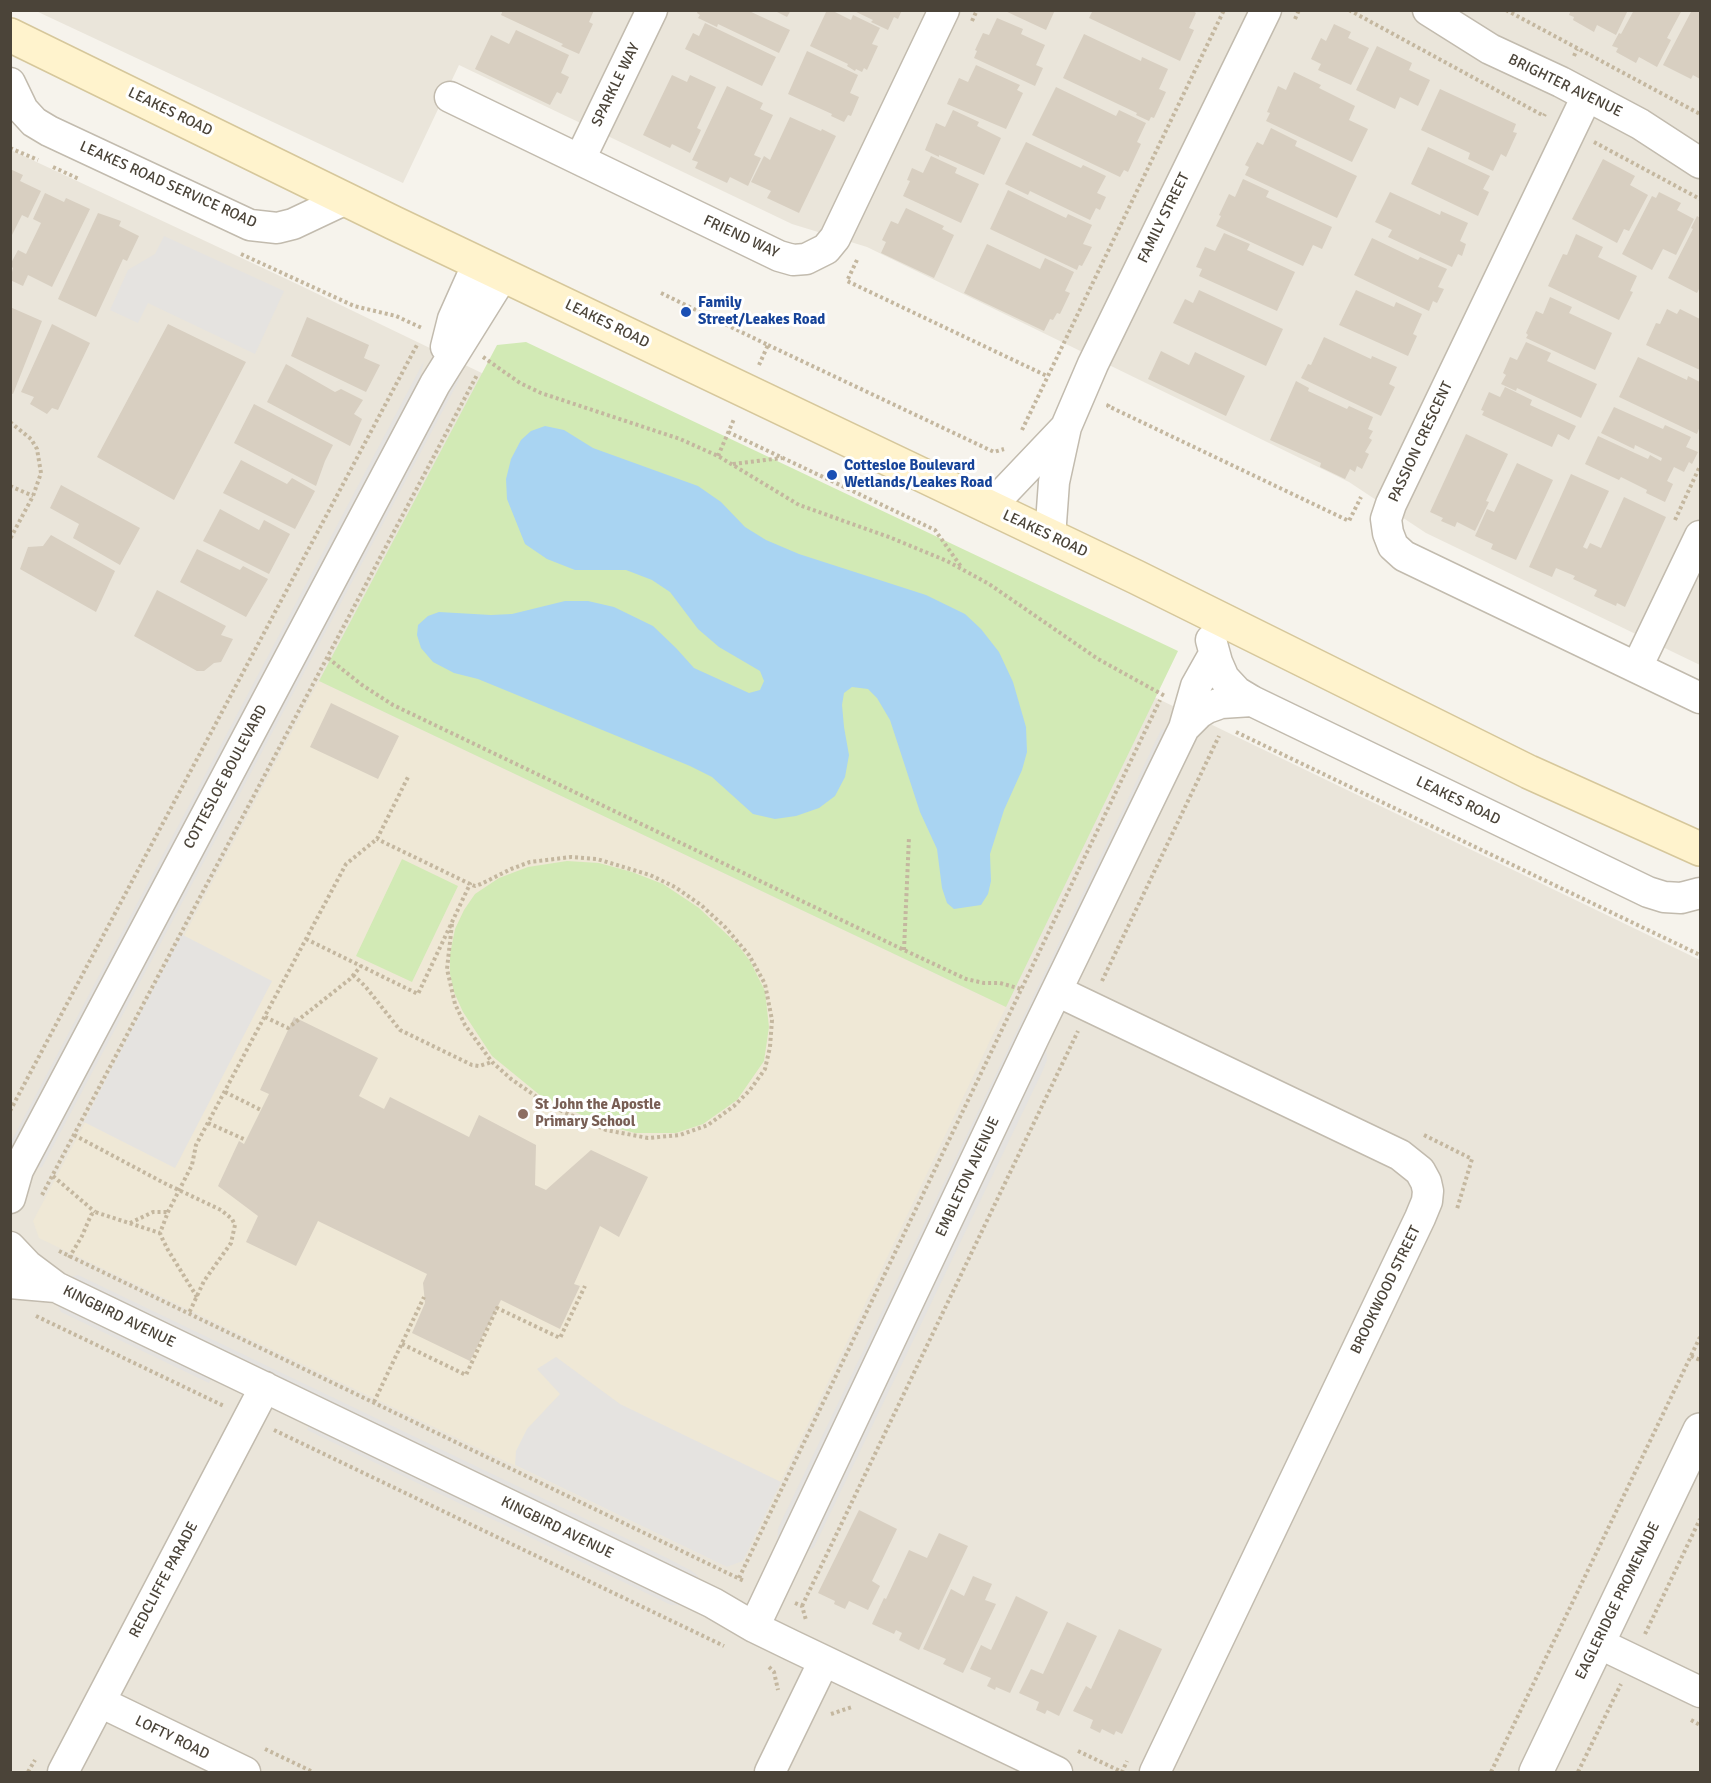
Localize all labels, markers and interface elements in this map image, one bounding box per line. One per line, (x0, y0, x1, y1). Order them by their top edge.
street label: SPARKLE WAY (588, 40, 644, 130)
street label: BRIGHTER AVENUE (1505, 51, 1625, 121)
street label: LEAKES ROAD (125, 84, 215, 140)
street label: LEAKES ROAD SERVICE ROAD (77, 138, 259, 232)
street label: FAMILY STREET (1134, 170, 1194, 266)
street label: FRIEND WAY (700, 212, 782, 262)
place label: Family Street/Leakes Road (698, 294, 825, 329)
street label: LEAKES ROAD (562, 296, 652, 352)
marker: Family Street/Leakes Road (679, 305, 693, 319)
street label: PASSION CRESCENT (1385, 379, 1457, 505)
place label: Cottesloe Boulevard Wetlands/Leakes Road (844, 457, 993, 492)
marker: Cottesloe Boulevard Wetlands/Leakes Road (825, 468, 839, 482)
street label: LEAKES ROAD (1000, 506, 1090, 562)
street label: COTTESLOE BOULEVARD (180, 702, 272, 852)
street label: LEAKES ROAD (1413, 773, 1503, 829)
place label: St John the Apostle Primary School (535, 1096, 661, 1131)
marker: St John the Apostle Primary School (516, 1107, 530, 1121)
street label: EMBLETON AVENUE (932, 1114, 1004, 1240)
street label: BROOKWOOD STREET (1347, 1223, 1425, 1357)
street label: KINGBIRD AVENUE (60, 1282, 178, 1352)
street label: KINGBIRD AVENUE (498, 1493, 616, 1563)
street label: REDCLIFFE PARADE (126, 1519, 202, 1641)
street label: EAGLERIDGE PROMENADE (1572, 1519, 1664, 1683)
street label: LOFTY ROAD (132, 1712, 212, 1764)

